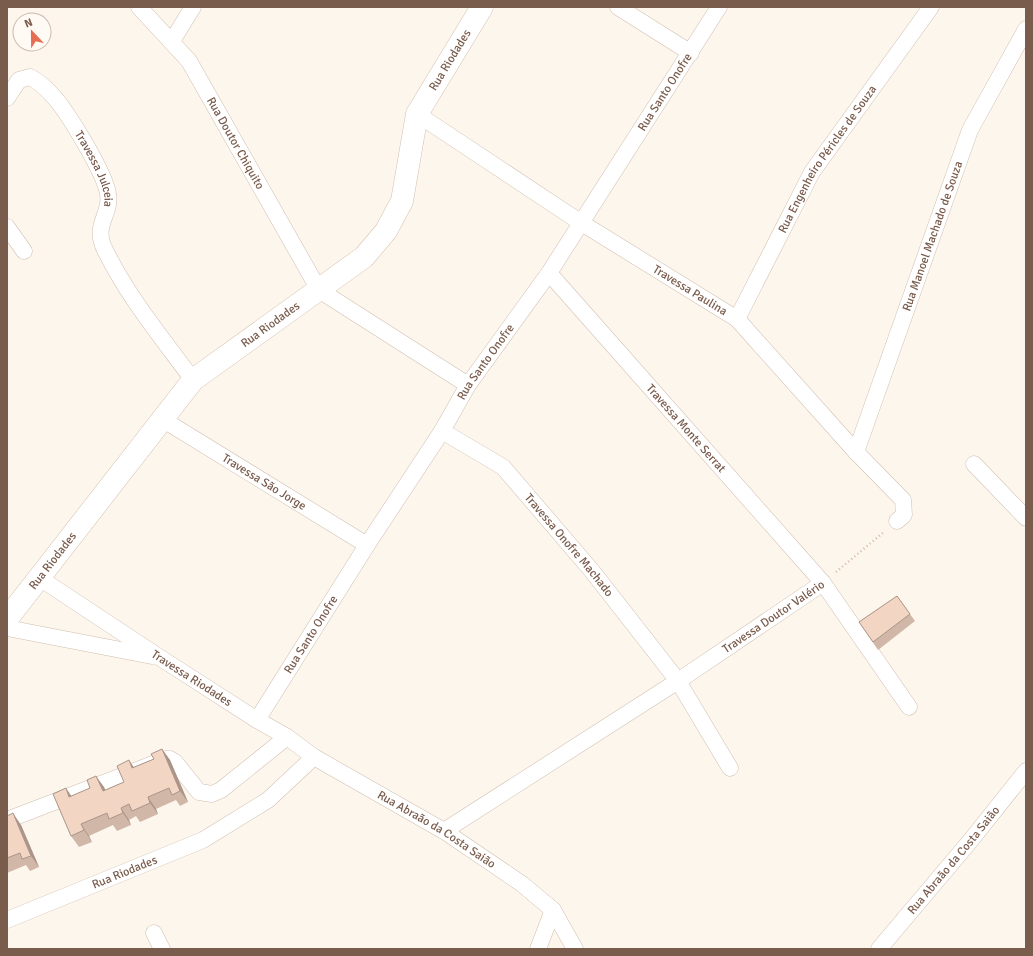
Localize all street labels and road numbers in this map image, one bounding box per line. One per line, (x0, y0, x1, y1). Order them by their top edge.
street label: Rua Riodades (426, 27, 475, 94)
street label: Rua Santo Onofre (635, 50, 696, 134)
street label: Rua Engenheiro Péricles de Souza (775, 82, 880, 236)
street label: Rua Doutor Chiquito (203, 95, 267, 192)
street label: Travessa Julceia (71, 128, 116, 208)
street label: Rua Manoel Machado de Souza (899, 159, 966, 313)
street label: Travessa Paulina (650, 262, 730, 319)
street label: Rua Riodades (238, 299, 303, 351)
street label: Rua Santo Onofre (454, 321, 518, 403)
street label: Travessa Monte Serrat (643, 381, 729, 476)
street label: Travessa São Jorge (219, 451, 309, 514)
street label: Travessa Onofre Machado (521, 490, 616, 600)
street label: Rua Riodades (26, 529, 80, 593)
street label: Travessa Doutor Valério (720, 577, 828, 657)
street label: Rua Santo Onofre (281, 593, 341, 677)
street label: Travessa Riodades (148, 647, 235, 710)
street label: Rua Abraão da Costa Saião (374, 788, 498, 872)
street label: Rua Abraão da Costa Saião (904, 803, 1003, 918)
street label: Rua Riodades (90, 852, 160, 892)

